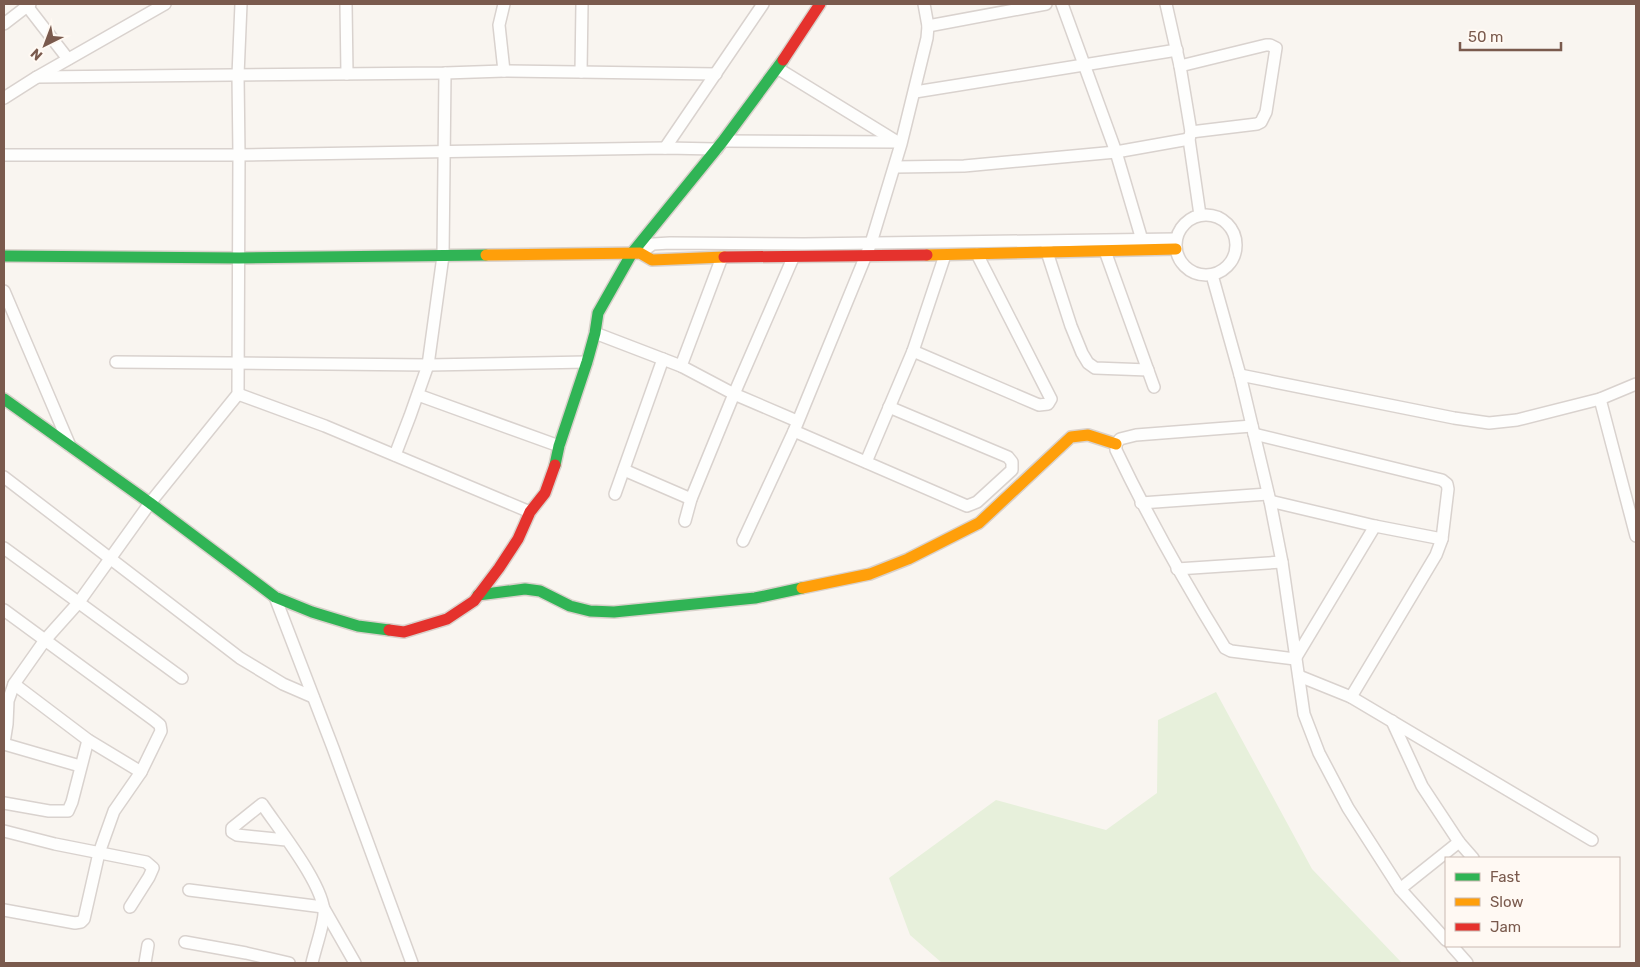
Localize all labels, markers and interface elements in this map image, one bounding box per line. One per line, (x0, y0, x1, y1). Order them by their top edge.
north arrow (20, 20, 70, 70)
scale bar (1460, 20, 1561, 52)
text: 50 m (1468, 28, 1503, 46)
text: N (27, 45, 46, 64)
legend (1445, 857, 1620, 947)
text: Fast (1490, 868, 1520, 886)
text: Slow (1490, 893, 1523, 911)
text: Jam (1490, 918, 1521, 936)

